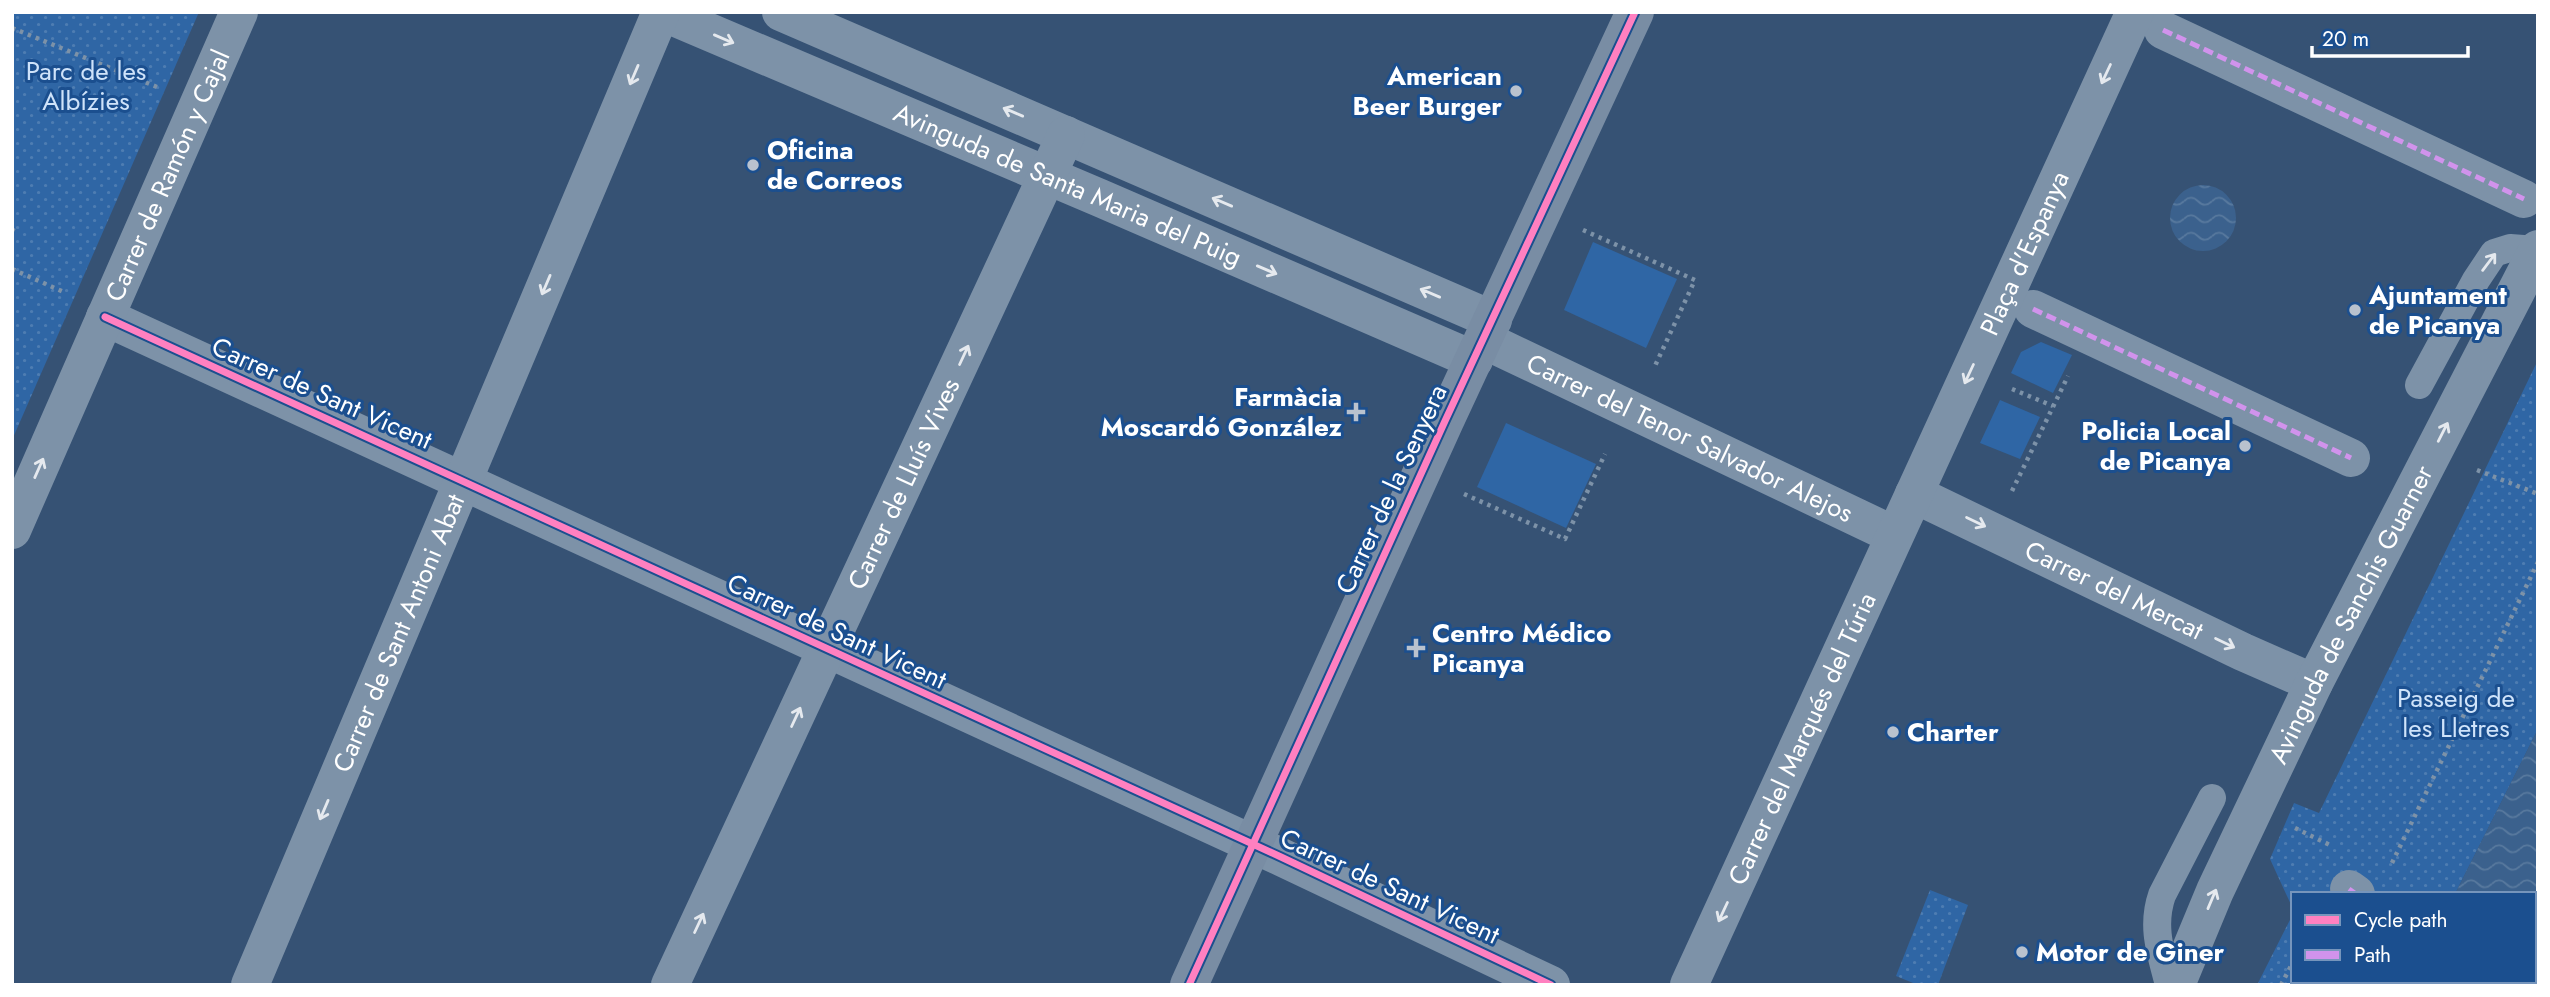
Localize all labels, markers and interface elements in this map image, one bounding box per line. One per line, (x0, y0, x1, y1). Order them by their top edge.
scale bar (2312, 14, 2468, 58)
text: 20 m (2322, 24, 2369, 54)
one-way arrow (713, 33, 735, 46)
street label: Carrer de Ramón y Cajal (95, 44, 239, 308)
park label: Parc de les Albízies (26, 52, 146, 120)
place label: American Beer Burger (1352, 57, 1502, 125)
one-way arrow (2099, 63, 2112, 84)
one-way arrow (627, 64, 640, 85)
marker: American Beer Burger (1508, 83, 1524, 99)
street label: Avinguda de Santa Maria del Puig (888, 94, 1248, 276)
one-way arrow (1002, 105, 1024, 118)
place label: Oficina de Correos (767, 131, 903, 199)
marker: Oficina de Correos (745, 157, 761, 173)
street label: Plaça d'Espanya (1970, 165, 2079, 342)
one-way arrow (1211, 195, 1233, 208)
one-way arrow (2481, 253, 2496, 272)
one-way arrow (1256, 264, 1278, 277)
one-way arrow (539, 274, 552, 295)
place label: Ajuntament de Picanya (2368, 276, 2508, 344)
one-way arrow (1420, 286, 1442, 299)
marker: Ajuntament de Picanya (2347, 302, 2363, 318)
street label: Carrer de Sant Vicent (206, 327, 439, 459)
street label: Carrer del Tenor Salvador Alejos (1520, 344, 1860, 532)
one-way arrow (958, 345, 971, 366)
one-way arrow (1962, 363, 1975, 384)
street label: Carrer de Lluís Vives (838, 372, 969, 596)
place label: Farmàcia Moscardó González (1101, 378, 1342, 446)
street label: Carrer de la Senyera (1326, 378, 1456, 600)
marker: Farmàcia Moscardó González (1348, 404, 1364, 420)
place label: Policia Local de Picanya (2081, 412, 2231, 480)
one-way arrow (2437, 422, 2451, 443)
marker: Policia Local de Picanya (2237, 438, 2253, 454)
one-way arrow (34, 458, 47, 479)
street label: Avinguda de Sanchis Guarner (2259, 458, 2442, 770)
street label: Carrer de Sant Antoni Abat (323, 487, 475, 778)
one-way arrow (1965, 516, 1986, 529)
street label: Carrer del Mercat (2018, 531, 2211, 650)
street label: Carrer de Sant Vicent (721, 563, 954, 699)
street label: Carrer del Marqués del Túria (1718, 586, 1885, 891)
place label: Centro Médico Picanya (1432, 614, 1611, 682)
one-way arrow (2214, 637, 2235, 650)
marker: Centro Médico Picanya (1406, 638, 1426, 658)
park label: Passeig de les Lletres (2397, 679, 2515, 747)
one-way arrow (789, 707, 803, 728)
place label: Charter (1907, 713, 1999, 751)
marker: Charter (1885, 724, 1901, 740)
one-way arrow (317, 799, 330, 821)
street label: Carrer de Sant Vicent (1274, 818, 1507, 954)
one-way arrow (2206, 889, 2219, 911)
legend (2291, 892, 2536, 983)
one-way arrow (1715, 901, 1729, 922)
text: Cycle path (2354, 905, 2447, 935)
one-way arrow (693, 913, 707, 934)
place label: Motor de Giner (2036, 933, 2225, 971)
text: Path (2354, 940, 2391, 970)
marker: Motor de Giner (2014, 944, 2030, 960)

